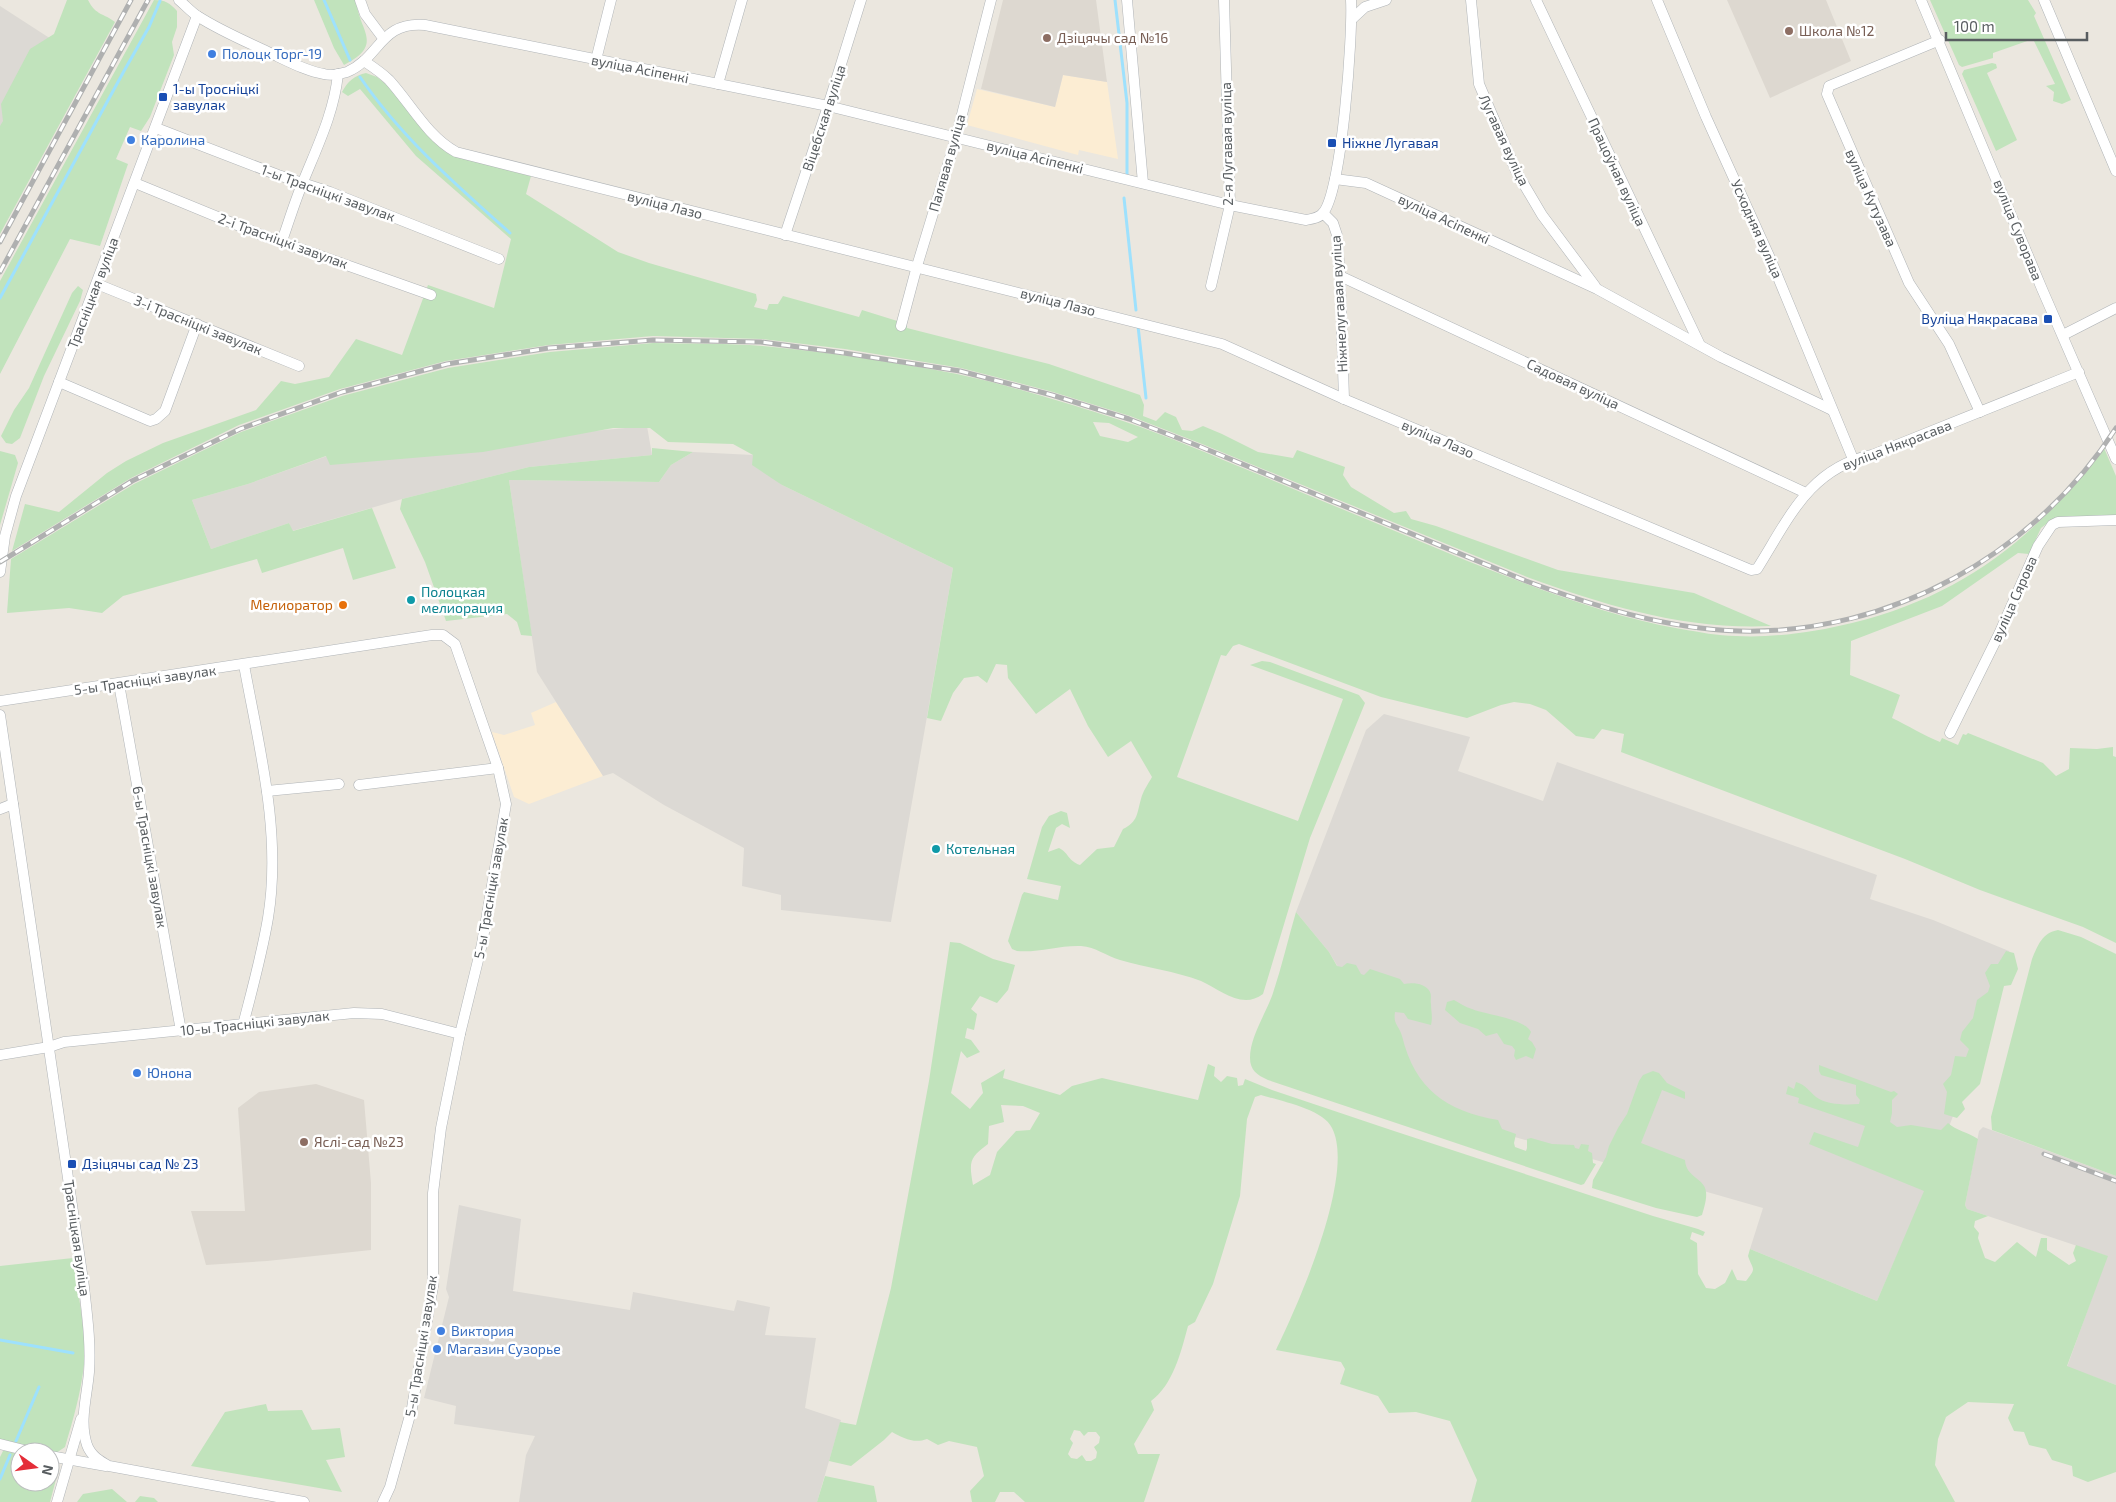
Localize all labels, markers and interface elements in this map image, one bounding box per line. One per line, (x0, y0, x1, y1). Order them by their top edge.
scale bar (1946, 10, 2087, 42)
text: 100 m (1954, 17, 1995, 35)
place label: Школа №12 (1799, 22, 1875, 39)
marker: Школа №12 (1783, 25, 1795, 37)
place label: Дзіцячы сад №16 (1057, 29, 1168, 46)
marker: Дзіцячы сад №16 (1041, 32, 1053, 44)
place label: Полоцк Торг-19 (222, 45, 322, 62)
marker: Полоцк Торг-19 (206, 48, 218, 60)
street label: вуліца Асіпенкі (590, 51, 690, 86)
street label: Віцебская вуліца (798, 62, 849, 173)
place label: 1-ы Тросніцкі завулак (173, 80, 259, 113)
street label: 2-я Лугавая вуліца (1217, 82, 1236, 206)
marker: 1-ы Тросніцкі завулак (157, 91, 169, 103)
street label: Лугавая вуліца (1476, 91, 1533, 188)
street label: Палявая вуліца (924, 112, 969, 214)
street label: Працоўная вуліца (1585, 115, 1650, 229)
place label: Каролина (141, 131, 205, 148)
marker: Каролина (125, 134, 137, 146)
place label: Ніжне Лугавая (1342, 134, 1439, 151)
street label: вуліца Асіпенкі (985, 136, 1085, 177)
marker: Ніжне Лугавая (1326, 137, 1338, 149)
street label: вуліца Кутузава (1842, 146, 1901, 249)
street label: 1-ы Трасніцкі завулак (259, 160, 398, 225)
street label: Усходняя вуліца (1728, 177, 1787, 281)
street label: вуліца Суворава (1990, 177, 2047, 283)
street label: вуліца Лазо (626, 187, 705, 222)
street label: вуліца Асіпенкі (1396, 190, 1493, 247)
street label: 2-і Трасніцкі завулак (216, 209, 351, 272)
street label: Трасніцкая вуліца (64, 235, 122, 351)
street label: Ніжнелугавая вуліца (1326, 235, 1351, 373)
street label: вуліца Лазо (1019, 284, 1098, 319)
street label: 3-і Трасніцкі завулак (132, 291, 265, 358)
place label: Вуліца Някрасава (1921, 310, 2038, 327)
marker: Вуліца Някрасава (2042, 313, 2054, 325)
street label: Садовая вуліца (1524, 355, 1622, 412)
street label: вуліца Лазо (1399, 416, 1477, 461)
street label: вуліца Някрасава (1840, 416, 1954, 473)
street label: вуліца Сярова (1987, 553, 2040, 644)
place label: Полоцкая мелиорация (421, 583, 503, 616)
marker: Полоцкая мелиорация (405, 594, 417, 606)
place label: Мелиоратор (250, 596, 333, 613)
marker: Мелиоратор (337, 599, 349, 611)
street label: 5-ы Трасніцкі завулак (73, 661, 218, 698)
street label: 6-ы Трасніцкі завулак (130, 785, 171, 930)
street label: 5-ы Трасніцкі завулак (470, 815, 511, 960)
place label: Котельная (946, 840, 1015, 857)
marker: Котельная (930, 843, 942, 855)
street label: 10-ы Трасніцкі завулак (180, 1006, 331, 1039)
place label: Юнона (147, 1064, 192, 1081)
marker: Юнона (131, 1067, 143, 1079)
place label: Яслі-сад №23 (314, 1133, 404, 1150)
marker: Яслі-сад №23 (298, 1136, 310, 1148)
place label: Дзіцячы сад № 23 (82, 1155, 198, 1172)
marker: Дзіцячы сад № 23 (66, 1158, 78, 1170)
street label: Трасніцкая вуліца (61, 1178, 94, 1297)
street label: 5-ы Трасніцкі завулак (401, 1273, 440, 1418)
place label: Виктория (451, 1322, 514, 1339)
marker: Виктория (435, 1325, 447, 1337)
place label: Магазин Сузорье (447, 1340, 561, 1357)
marker: Магазин Сузорье (431, 1343, 443, 1355)
north arrow (10, 1442, 60, 1492)
text: N (39, 1463, 58, 1477)

